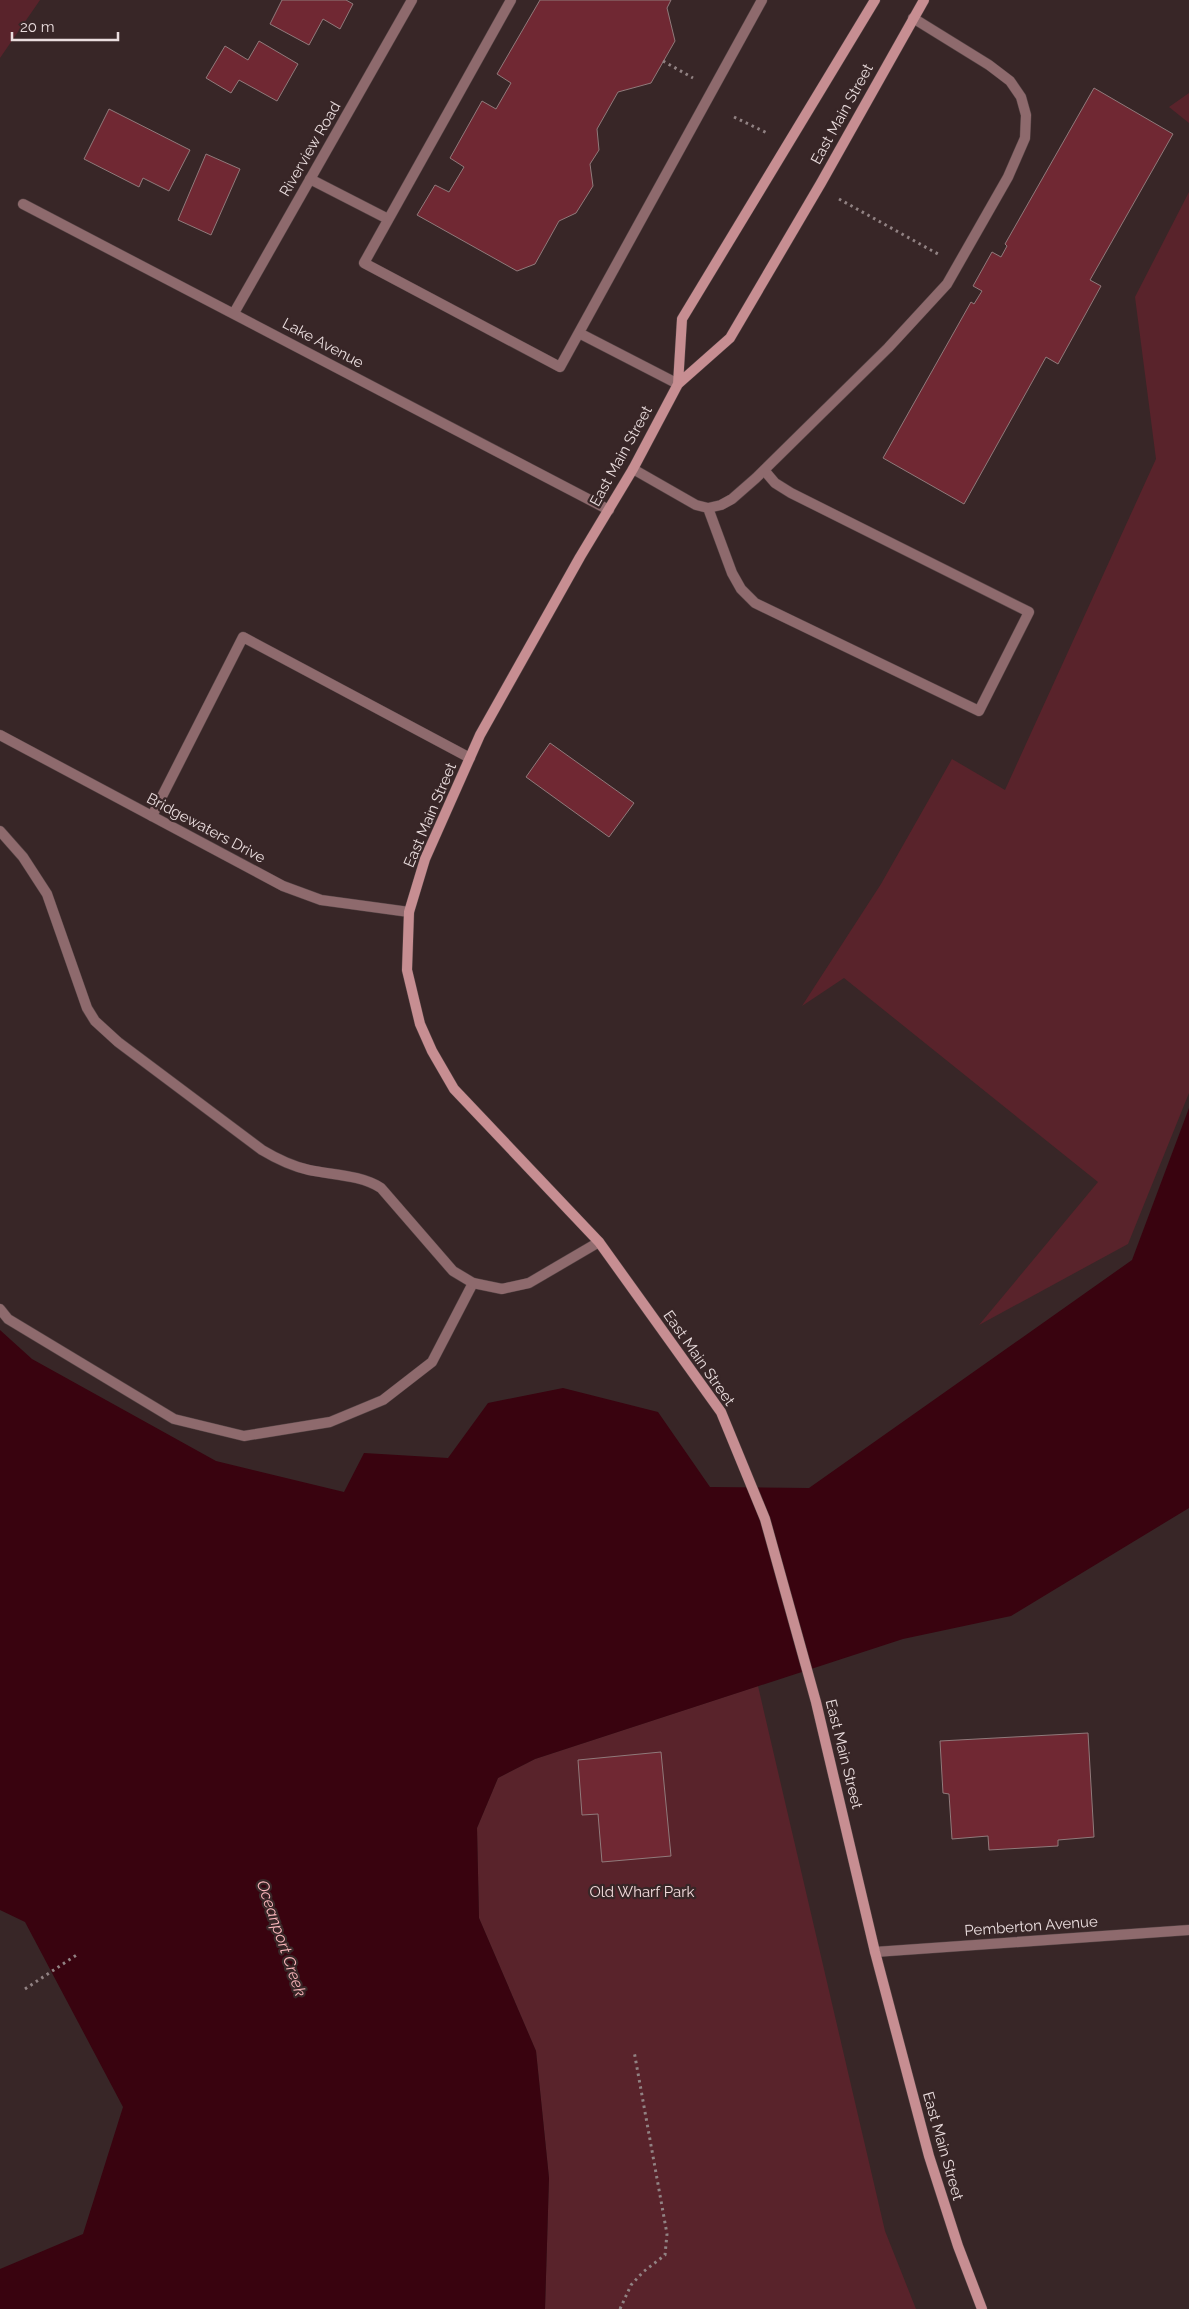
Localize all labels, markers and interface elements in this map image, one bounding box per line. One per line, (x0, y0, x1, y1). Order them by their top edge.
scale bar (12, 10, 119, 42)
text: 20 m (20, 18, 55, 36)
street label: East Main Street (807, 61, 877, 167)
street label: Riverview Road (276, 98, 344, 200)
street label: Lake Avenue (279, 314, 367, 372)
street label: East Main Street (586, 403, 656, 509)
street label: East Main Street (400, 760, 460, 870)
street label: Bridgewaters Drive (144, 789, 269, 867)
street label: East Main Street (659, 1307, 739, 1409)
street label: East Main Street (822, 1697, 866, 1811)
water label: Oceanport Creek (253, 1878, 310, 1999)
park label: Old Wharf Park (590, 1883, 695, 1901)
street label: Pemberton Avenue (964, 1912, 1098, 1940)
street label: East Main Street (919, 2090, 967, 2202)

